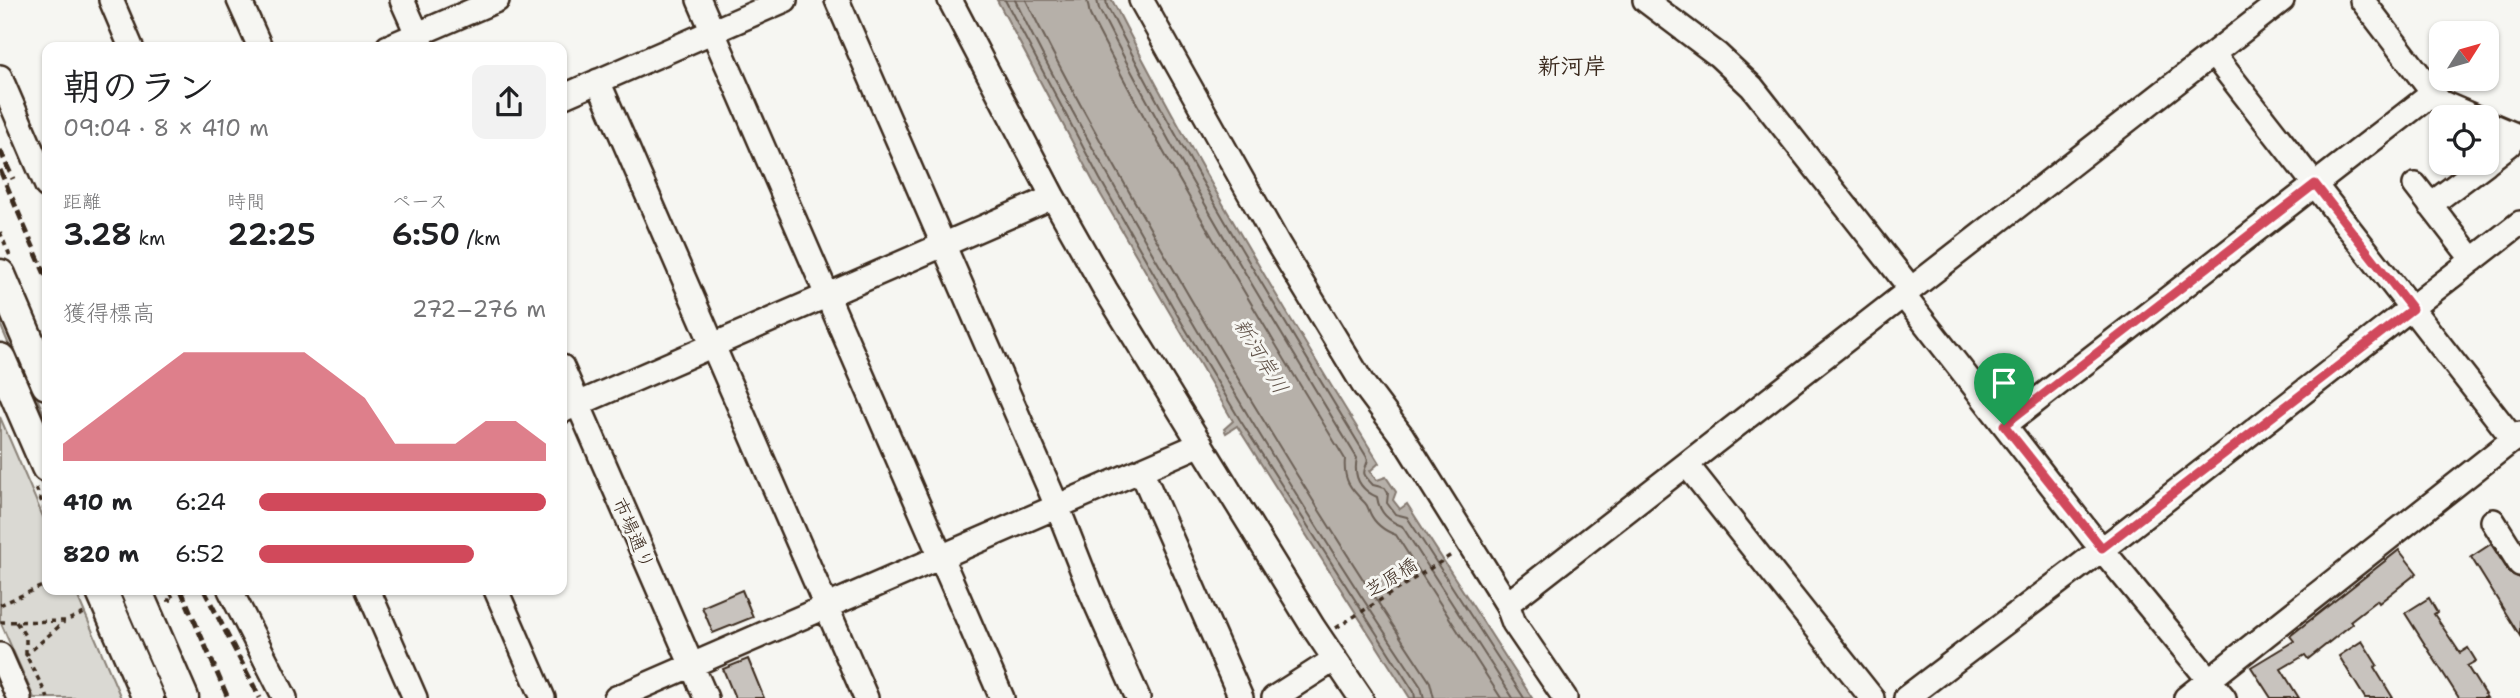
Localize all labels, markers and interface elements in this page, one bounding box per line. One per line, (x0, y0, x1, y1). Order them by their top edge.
north arrow (2429, 21, 2499, 91)
map controls (2429, 21, 2499, 175)
district label: 新河岸 (1538, 51, 1607, 81)
text: 朝のラン (63, 61, 215, 112)
button: share (472, 65, 546, 139)
button: locate (2429, 105, 2499, 175)
text: 09:04 · 8 × 410 m (63, 113, 269, 143)
text: 距離 (63, 189, 101, 214)
text: 時間 (227, 189, 265, 214)
text: ペース (392, 189, 448, 214)
text: 3.28 (63, 214, 132, 255)
text: 22:25 (227, 214, 316, 255)
text: 6:50 (392, 214, 460, 255)
text: km (132, 226, 165, 251)
text: /km (460, 226, 501, 251)
text: 272–276 m (412, 294, 546, 324)
text: 獲得標高 (63, 298, 155, 328)
water label: 新河岸川 (1227, 313, 1295, 399)
pin (1974, 353, 2034, 425)
icon: arrive (1985, 364, 2023, 402)
text: 410 m (63, 487, 132, 517)
text: 6:24 (175, 487, 226, 517)
street label: 市場通り (607, 493, 660, 573)
text: 820 m (63, 539, 139, 569)
text: 6:52 (175, 539, 225, 569)
street label: 芝原橋 (1360, 552, 1422, 603)

